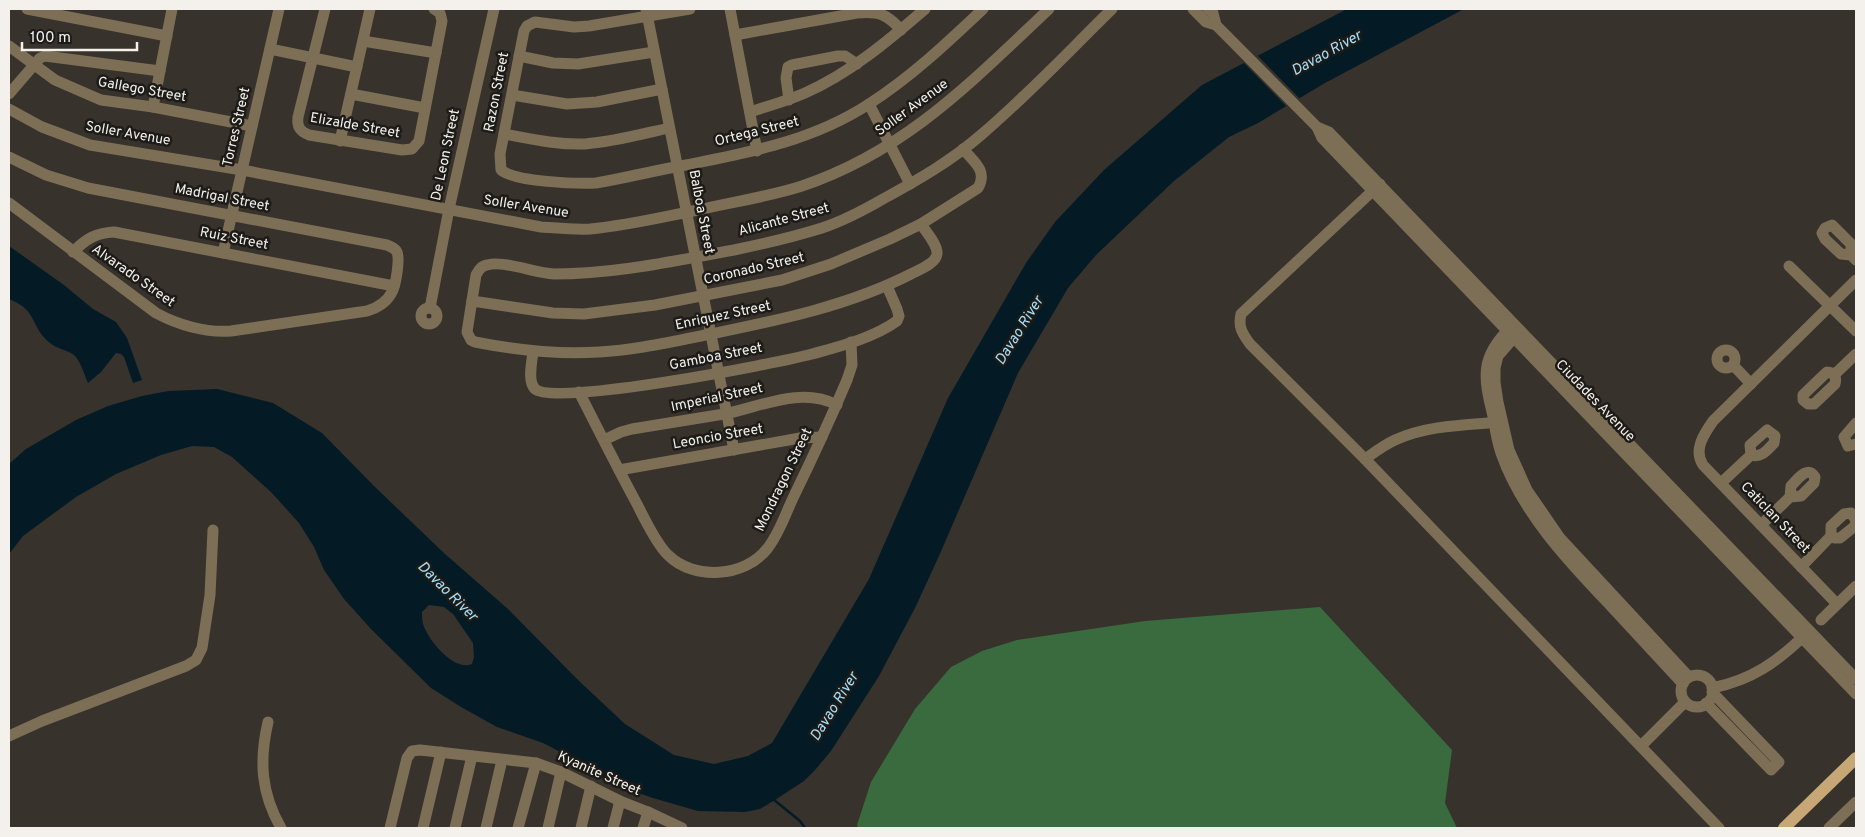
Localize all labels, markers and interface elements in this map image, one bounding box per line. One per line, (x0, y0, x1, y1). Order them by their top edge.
scale bar (22, 20, 138, 52)
water label: Davao River (1288, 26, 1367, 81)
text: 100 m (30, 29, 71, 48)
street label: Razon Street (481, 51, 513, 133)
street label: Gallego Street (96, 74, 188, 106)
street label: Soller Avenue (872, 76, 952, 140)
street label: Torres Street (220, 86, 254, 168)
street label: De Leon Street (428, 108, 464, 202)
street label: Elizalde Street (309, 110, 401, 142)
street label: Ortega Street (713, 113, 801, 151)
street label: Soller Avenue (84, 118, 172, 150)
street label: Balboa Street (684, 168, 718, 256)
street label: Madrigal Street (173, 180, 271, 216)
street label: Soller Avenue (482, 192, 570, 222)
street label: Alicante Street (737, 200, 831, 240)
street label: Ruiz Street (198, 224, 270, 254)
street label: Alvarado Street (88, 241, 178, 311)
street label: Coronado Street (702, 249, 806, 289)
water label: Davao River (991, 292, 1049, 369)
street label: Enriquez Street (674, 298, 772, 334)
street label: Gamboa Street (668, 340, 764, 374)
street label: Ciudades Avenue (1552, 357, 1638, 445)
street label: Imperial Street (669, 380, 765, 416)
street label: Leoncio Street (671, 421, 765, 453)
street label: Mondragon Street (752, 425, 816, 535)
street label: Caticlan Street (1737, 479, 1813, 557)
water label: Davao River (413, 558, 482, 627)
water label: Davao River (806, 668, 864, 745)
street label: Kyanite Street (555, 748, 643, 800)

